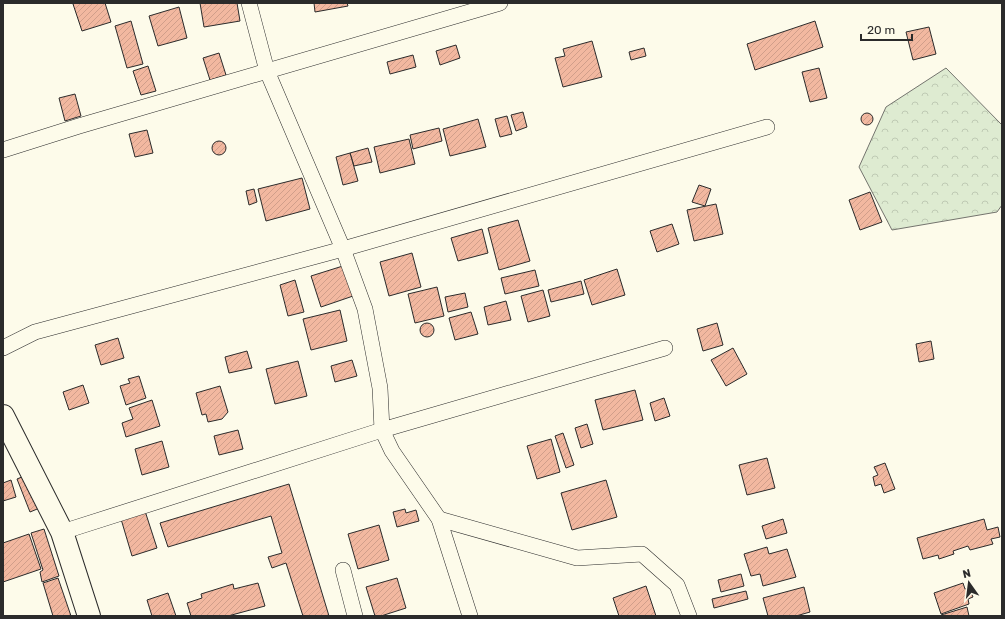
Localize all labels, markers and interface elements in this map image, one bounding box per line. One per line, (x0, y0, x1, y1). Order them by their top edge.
scale bar (861, 16, 912, 42)
text: 20 m (867, 23, 895, 37)
north arrow (949, 563, 989, 603)
text: N (961, 566, 972, 581)

